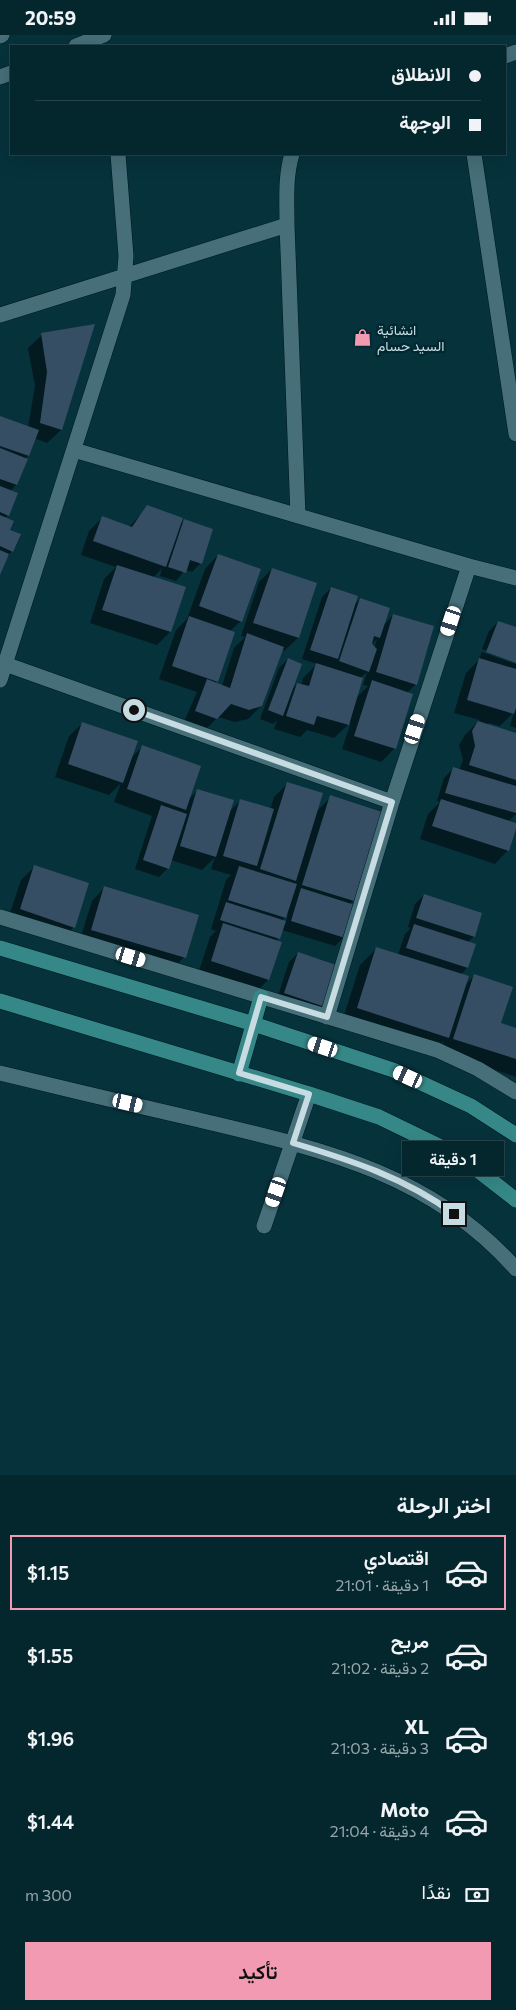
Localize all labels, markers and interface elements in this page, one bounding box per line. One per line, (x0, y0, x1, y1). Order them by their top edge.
text: 20:59 (25, 6, 76, 29)
text: الانطلاق (391, 62, 451, 85)
text: الوجهة (399, 110, 451, 133)
place label: انشائية السيد حسام (377, 321, 445, 355)
shop icon: انشائية السيد حسام (353, 327, 373, 347)
car (439, 604, 462, 638)
route start (123, 699, 145, 721)
car (403, 712, 426, 746)
car (114, 945, 147, 969)
car (306, 1035, 339, 1059)
car (391, 1064, 424, 1090)
car (111, 1092, 144, 1114)
callout: 1 دقيقة (403, 1141, 505, 1177)
text: 1 دقيقة (429, 1149, 477, 1168)
car (264, 1175, 287, 1209)
route end (443, 1203, 465, 1225)
text: اختر الرحلة (397, 1491, 491, 1518)
text: اقتصادي (364, 1546, 429, 1569)
icon: car (444, 1550, 489, 1595)
text: $1.15 (27, 1561, 69, 1584)
text: 1 دقيقة · 21:01 (335, 1575, 429, 1594)
text: مريح (391, 1629, 429, 1652)
icon: car (444, 1633, 489, 1678)
text: $1.55 (27, 1644, 73, 1667)
text: 2 دقيقة · 21:02 (331, 1658, 429, 1677)
text: XL (404, 1715, 429, 1738)
icon: car (444, 1716, 489, 1761)
text: $1.96 (27, 1727, 74, 1750)
text: 3 دقيقة · 21:03 (331, 1738, 429, 1757)
text: Moto (380, 1798, 429, 1821)
icon: car (444, 1799, 489, 1844)
text: $1.44 (27, 1810, 74, 1833)
text: 4 دقيقة · 21:04 (330, 1821, 429, 1840)
text: نقدًا (422, 1880, 451, 1903)
icon: cash (463, 1881, 491, 1909)
text: 300 m (25, 1885, 72, 1904)
button: تأكيد (25, 1942, 491, 2000)

